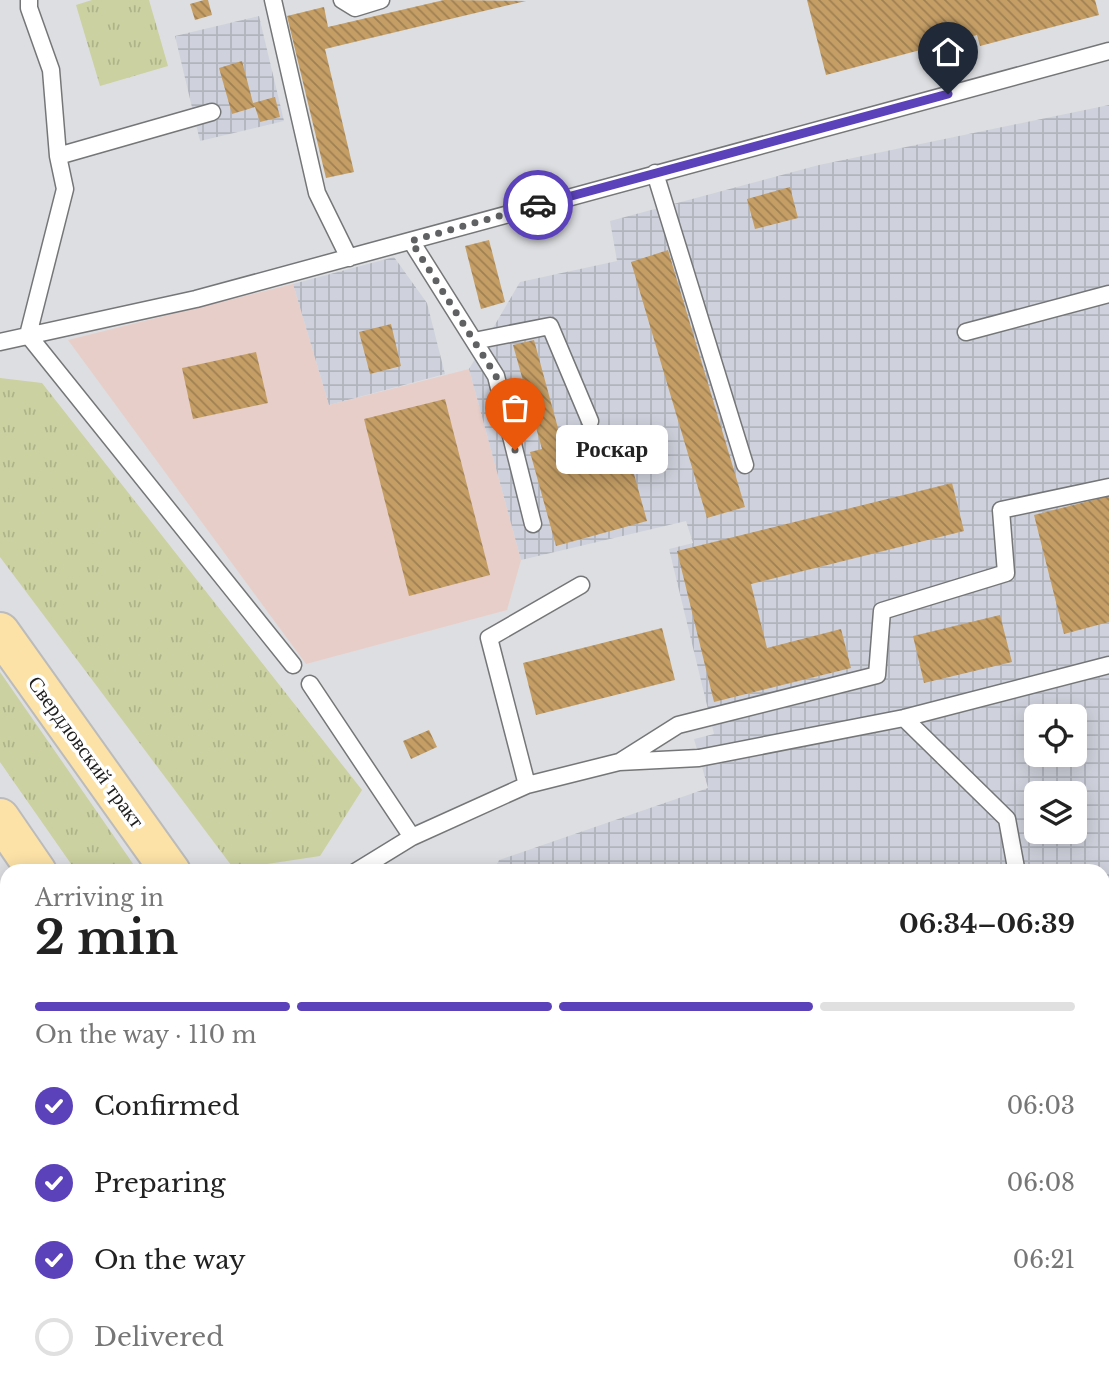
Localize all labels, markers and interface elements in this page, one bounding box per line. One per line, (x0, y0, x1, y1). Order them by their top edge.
pin (918, 22, 978, 94)
icon: home (929, 33, 967, 71)
courier (503, 170, 573, 240)
icon: car (519, 186, 557, 224)
pin (485, 378, 545, 450)
icon: bag (496, 389, 534, 427)
callout: Роскар (557, 426, 669, 475)
text: Роскар (576, 435, 648, 463)
street label: Свердловский тракт (22, 671, 150, 833)
map controls (1024, 704, 1087, 844)
button: locate (1024, 704, 1087, 767)
button: layers (1024, 781, 1087, 844)
text: Arriving in (35, 884, 164, 912)
text: 06:34–06:39 (899, 908, 1075, 940)
text: 2 min (35, 909, 178, 966)
text: On the way · 110 m (35, 1021, 256, 1049)
icon: check (35, 1087, 73, 1125)
text: Confirmed (94, 1090, 239, 1122)
text: 06:03 (1007, 1092, 1075, 1120)
icon: check (35, 1164, 73, 1202)
text: Preparing (94, 1167, 226, 1199)
text: 06:08 (1007, 1169, 1075, 1197)
icon: check (35, 1241, 73, 1279)
text: On the way (94, 1244, 246, 1276)
text: 06:21 (1013, 1246, 1075, 1274)
text: Delivered (94, 1321, 224, 1353)

